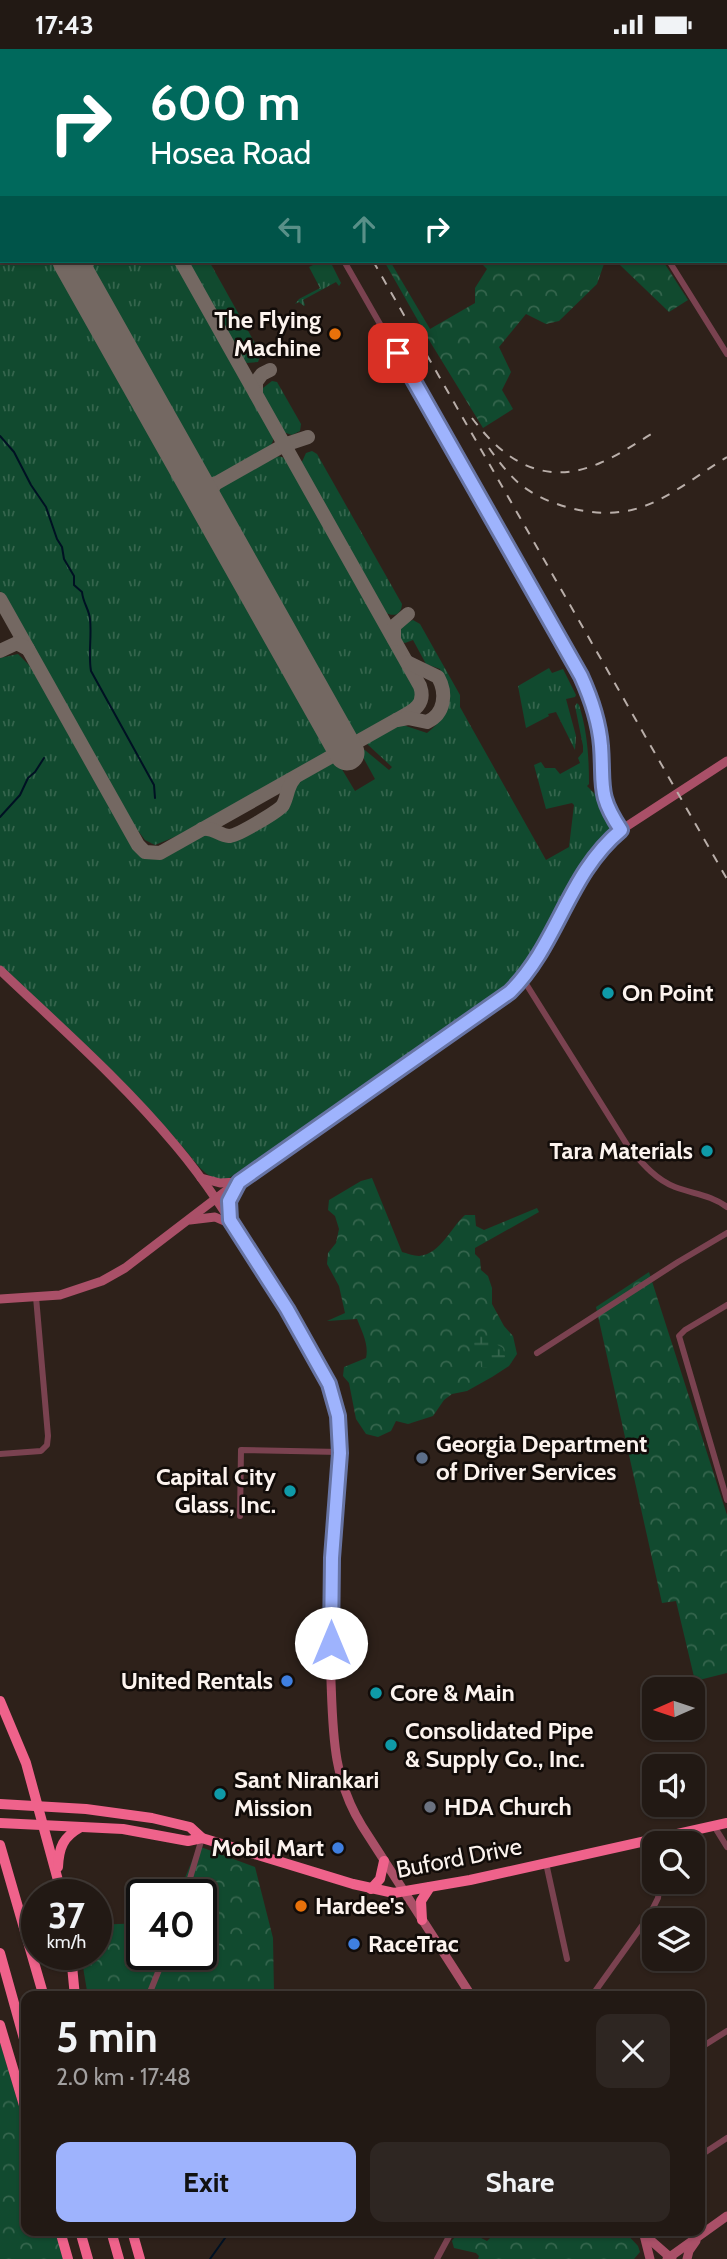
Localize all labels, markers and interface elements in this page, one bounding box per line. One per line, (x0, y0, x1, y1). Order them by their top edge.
text: 17:43 (35, 9, 94, 41)
text: 600 m (150, 73, 300, 132)
icon: right (35, 77, 126, 168)
text: Hosea Road (150, 133, 311, 172)
icon: left (272, 210, 310, 248)
icon: ahead (345, 210, 383, 248)
icon: right (418, 210, 456, 248)
place label: The Flying Machine (214, 305, 321, 362)
pin (368, 323, 428, 383)
marker: The Flying Machine (327, 326, 343, 342)
icon: arrive (379, 334, 417, 372)
place label: On Point (622, 978, 714, 1007)
marker: On Point (600, 985, 616, 1001)
place label: Tara Materials (550, 1136, 693, 1165)
marker: Tara Materials (699, 1143, 715, 1159)
place label: Georgia Department of Driver Services (436, 1429, 647, 1486)
marker: Georgia Department of Driver Services (414, 1450, 430, 1466)
place label: Capital City Glass, Inc. (156, 1462, 276, 1519)
marker: Capital City Glass, Inc. (282, 1483, 298, 1499)
position arrow (294, 1606, 368, 1680)
place label: United Rentals (121, 1666, 273, 1695)
marker: United Rentals (279, 1673, 295, 1689)
north arrow (642, 1677, 705, 1739)
map controls (642, 1677, 705, 1971)
place label: Core & Main (390, 1678, 515, 1707)
marker: Core & Main (368, 1685, 384, 1701)
place label: Consolidated Pipe & Supply Co., Inc. (405, 1716, 593, 1773)
marker: Consolidated Pipe & Supply Co., Inc. (383, 1737, 399, 1753)
button: sound (642, 1754, 705, 1817)
place label: Sant Nirankari Mission (234, 1765, 379, 1822)
marker: Sant Nirankari Mission (212, 1786, 228, 1802)
place label: HDA Church (444, 1792, 572, 1821)
marker: HDA Church (422, 1799, 438, 1815)
street label: Buford Drive (394, 1831, 524, 1884)
button: search (642, 1831, 705, 1894)
place label: Mobil Mart (211, 1833, 324, 1862)
marker: Mobil Mart (330, 1840, 346, 1856)
speed limit sign: 40 (126, 1879, 217, 1970)
place label: Hardee's (315, 1891, 404, 1920)
text: 37 (48, 1894, 85, 1937)
marker: Hardee's (293, 1898, 309, 1914)
button: layers (642, 1908, 705, 1971)
place label: RaceTrac (368, 1929, 459, 1958)
text: km/h (47, 1931, 86, 1953)
marker: RaceTrac (346, 1936, 362, 1952)
text: 5 min (56, 2011, 158, 2063)
button: close (596, 2014, 670, 2088)
text: 2.0 km · 17:48 (56, 2063, 191, 2091)
button: Exit (56, 2142, 356, 2222)
button: Share (370, 2142, 670, 2222)

